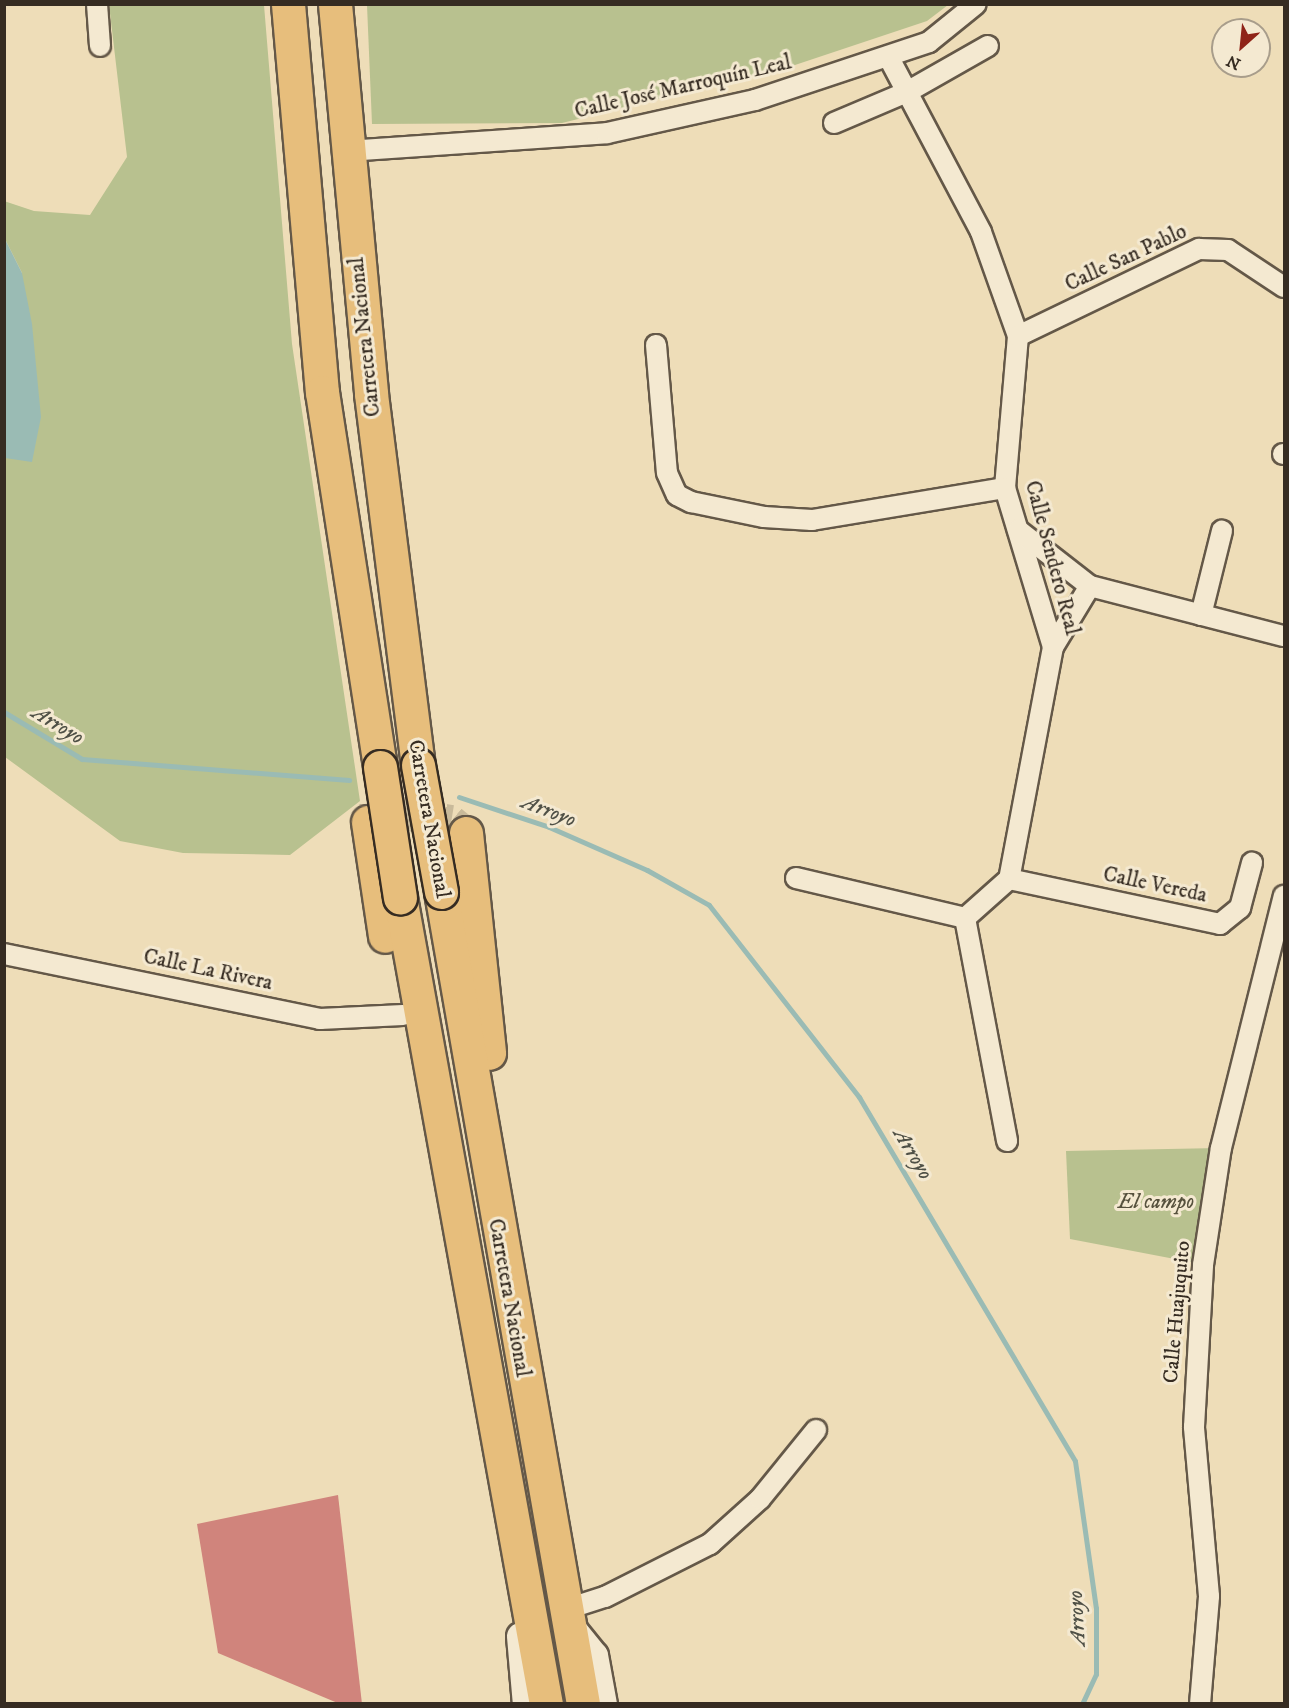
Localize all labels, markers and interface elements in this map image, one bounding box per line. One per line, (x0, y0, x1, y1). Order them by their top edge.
north arrow (1211, 18, 1271, 78)
street label: Calle José Marroquín Leal (572, 50, 794, 124)
text: N (1223, 50, 1244, 74)
street label: Calle San Pablo (1061, 219, 1191, 297)
street label: Carretera Nacional (344, 256, 386, 418)
street label: Calle Sendero Real (1019, 478, 1085, 638)
water label: Arroyo (27, 699, 89, 751)
street label: Carretera Nacional (403, 738, 455, 900)
water label: Arroyo (518, 789, 580, 833)
street label: Calle Vereda (1101, 862, 1209, 908)
street label: Calle La Rivera (141, 944, 275, 996)
water label: Arroyo (887, 1123, 939, 1185)
park label: El campo (1118, 1189, 1194, 1215)
street label: Carretera Nacional (483, 1217, 535, 1379)
street label: Calle Huajuquito (1158, 1240, 1196, 1384)
water label: Arroyo (1062, 1590, 1092, 1646)

